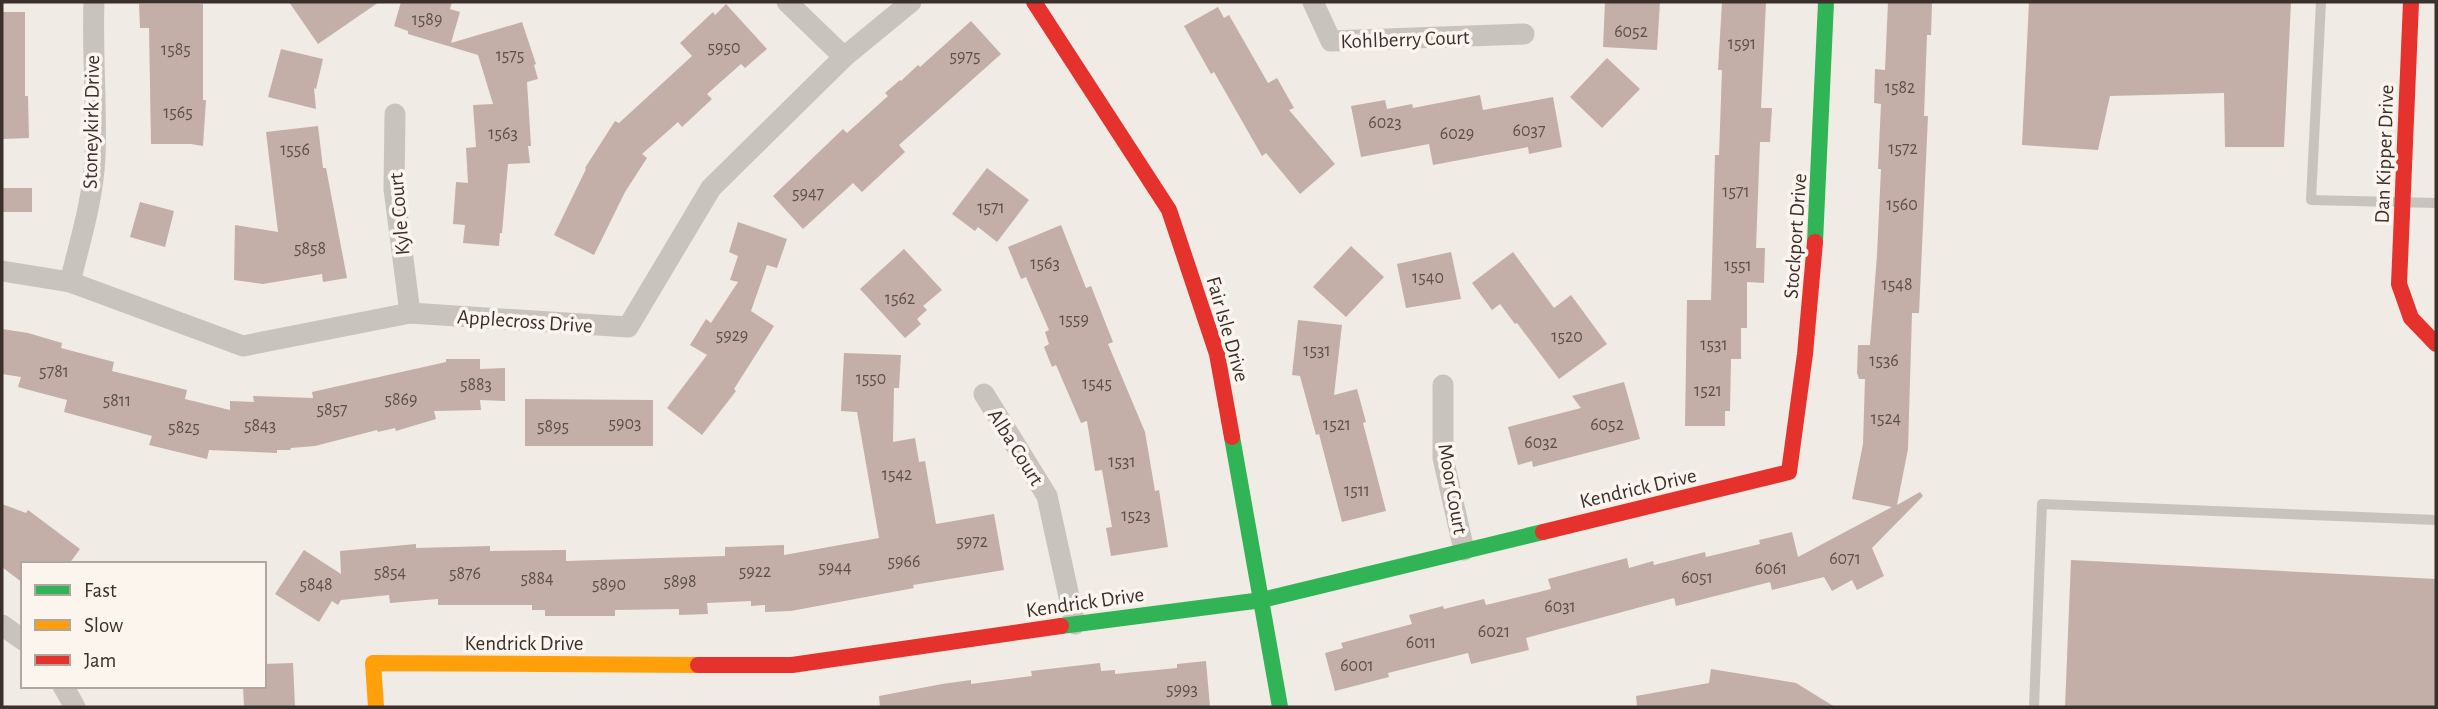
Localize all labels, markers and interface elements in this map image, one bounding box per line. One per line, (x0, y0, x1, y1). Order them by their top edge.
house number: 1589 (412, 11, 442, 29)
house number: 6052 (1614, 23, 1648, 41)
street label: Kohlberry Court (1340, 27, 1470, 52)
house number: 1591 (1728, 35, 1756, 53)
house number: 5950 (707, 39, 741, 57)
house number: 1585 (161, 41, 191, 59)
house number: 1575 (496, 47, 524, 65)
house number: 5975 (949, 48, 981, 66)
street label: Stoneykirk Drive (80, 55, 103, 189)
house number: 1582 (1885, 79, 1915, 97)
street label: Dan Kipper Drive (2372, 84, 2397, 224)
house number: 1565 (163, 104, 193, 122)
house number: 6023 (1368, 114, 1402, 132)
house number: 6037 (1513, 122, 1545, 140)
house number: 1563 (488, 125, 518, 143)
house number: 6029 (1440, 125, 1474, 143)
house number: 1572 (1888, 140, 1918, 158)
house number: 1556 (280, 141, 310, 159)
street label: Kyle Court (385, 171, 414, 256)
street label: Stockport Drive (1781, 173, 1810, 299)
house number: 1571 (1722, 183, 1750, 201)
house number: 5947 (792, 185, 824, 203)
house number: 1560 (1886, 196, 1918, 214)
house number: 1571 (977, 199, 1005, 217)
house number: 5858 (294, 240, 326, 258)
house number: 1563 (1030, 255, 1060, 273)
house number: 1551 (1724, 257, 1752, 275)
house number: 1540 (1412, 269, 1444, 287)
street label: Fair Isle Drive (1202, 274, 1253, 384)
house number: 1548 (1882, 276, 1912, 294)
house number: 1562 (885, 290, 915, 308)
street label: Applecross Drive (457, 306, 593, 337)
house number: 1559 (1059, 311, 1089, 329)
house number: 5929 (716, 327, 748, 345)
house number: 1520 (1551, 328, 1583, 346)
house number: 1531 (1700, 336, 1728, 354)
house number: 1531 (1303, 342, 1331, 360)
house number: 1536 (1869, 352, 1899, 370)
house number: 5781 (39, 363, 69, 381)
house number: 1550 (856, 370, 886, 388)
house number: 1545 (1082, 375, 1112, 393)
house number: 5883 (460, 376, 492, 394)
house number: 1521 (1694, 382, 1722, 400)
house number: 5869 (385, 391, 417, 409)
house number: 5811 (103, 392, 131, 410)
house number: 5857 (316, 401, 348, 419)
street label: Alba Court (984, 405, 1047, 490)
house number: 1524 (1871, 410, 1902, 428)
house number: 5903 (609, 415, 641, 433)
house number: 1521 (1323, 416, 1351, 434)
house number: 6052 (1590, 416, 1624, 434)
house number: 5843 (244, 417, 276, 435)
house number: 5895 (537, 418, 569, 436)
house number: 5825 (168, 419, 200, 437)
house number: 6032 (1524, 434, 1558, 452)
street label: Moor Court (1434, 442, 1471, 536)
house number: 1531 (1108, 453, 1136, 471)
street label: Kendrick Drive (1578, 465, 1698, 512)
house number: 1542 (882, 466, 912, 484)
house number: 1511 (1344, 482, 1370, 500)
house number: 1523 (1121, 507, 1151, 525)
house number: 5972 (956, 533, 988, 551)
house number: 6071 (1829, 550, 1861, 568)
house number: 5966 (888, 553, 920, 571)
house number: 5944 (818, 559, 852, 577)
house number: 6061 (1755, 560, 1787, 578)
legend (21, 562, 266, 688)
house number: 5922 (739, 563, 771, 581)
house number: 5854 (374, 564, 406, 582)
house number: 5876 (449, 565, 481, 583)
house number: 6051 (1681, 569, 1713, 587)
house number: 5884 (520, 570, 554, 588)
house number: 5898 (663, 573, 697, 591)
house number: 5848 (299, 576, 333, 594)
house number: 5890 (592, 576, 626, 594)
text: Fast (84, 580, 117, 601)
street label: Kendrick Drive (1025, 584, 1145, 621)
house number: 6031 (1544, 598, 1576, 616)
text: Slow (84, 615, 123, 636)
house number: 6021 (1478, 623, 1510, 641)
street label: Kendrick Drive (464, 633, 584, 654)
house number: 6011 (1406, 634, 1436, 652)
text: Jam (84, 650, 116, 671)
house number: 6001 (1340, 657, 1374, 675)
house number: 5993 (1166, 681, 1198, 699)

